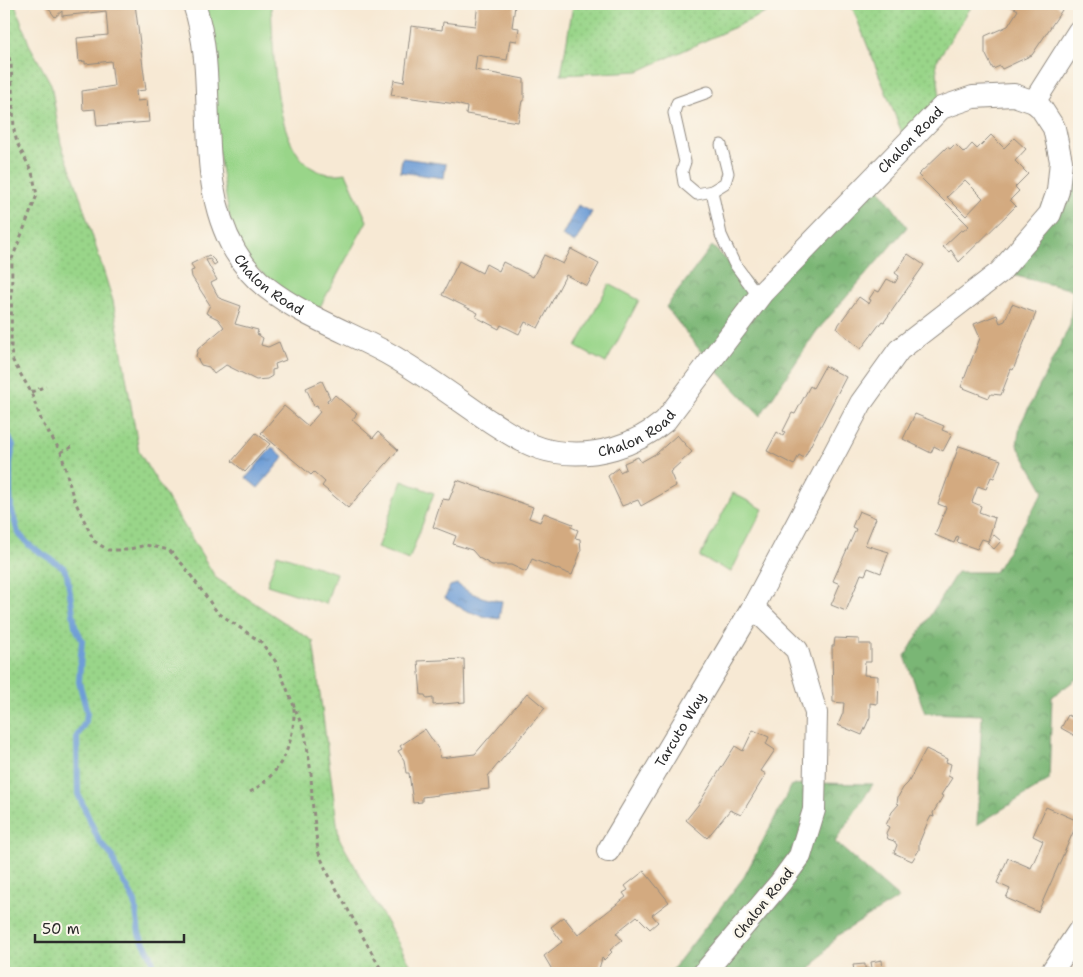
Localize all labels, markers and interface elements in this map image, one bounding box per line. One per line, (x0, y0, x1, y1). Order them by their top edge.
street label: Chalon Road (874, 102, 947, 177)
street label: Chalon Road (230, 250, 307, 319)
street label: Chalon Road (596, 406, 680, 461)
street label: Tarcuto Way (651, 689, 709, 771)
street label: Chalon Road (729, 864, 797, 942)
scale bar (35, 912, 184, 944)
text: 50 m (42, 919, 80, 939)

